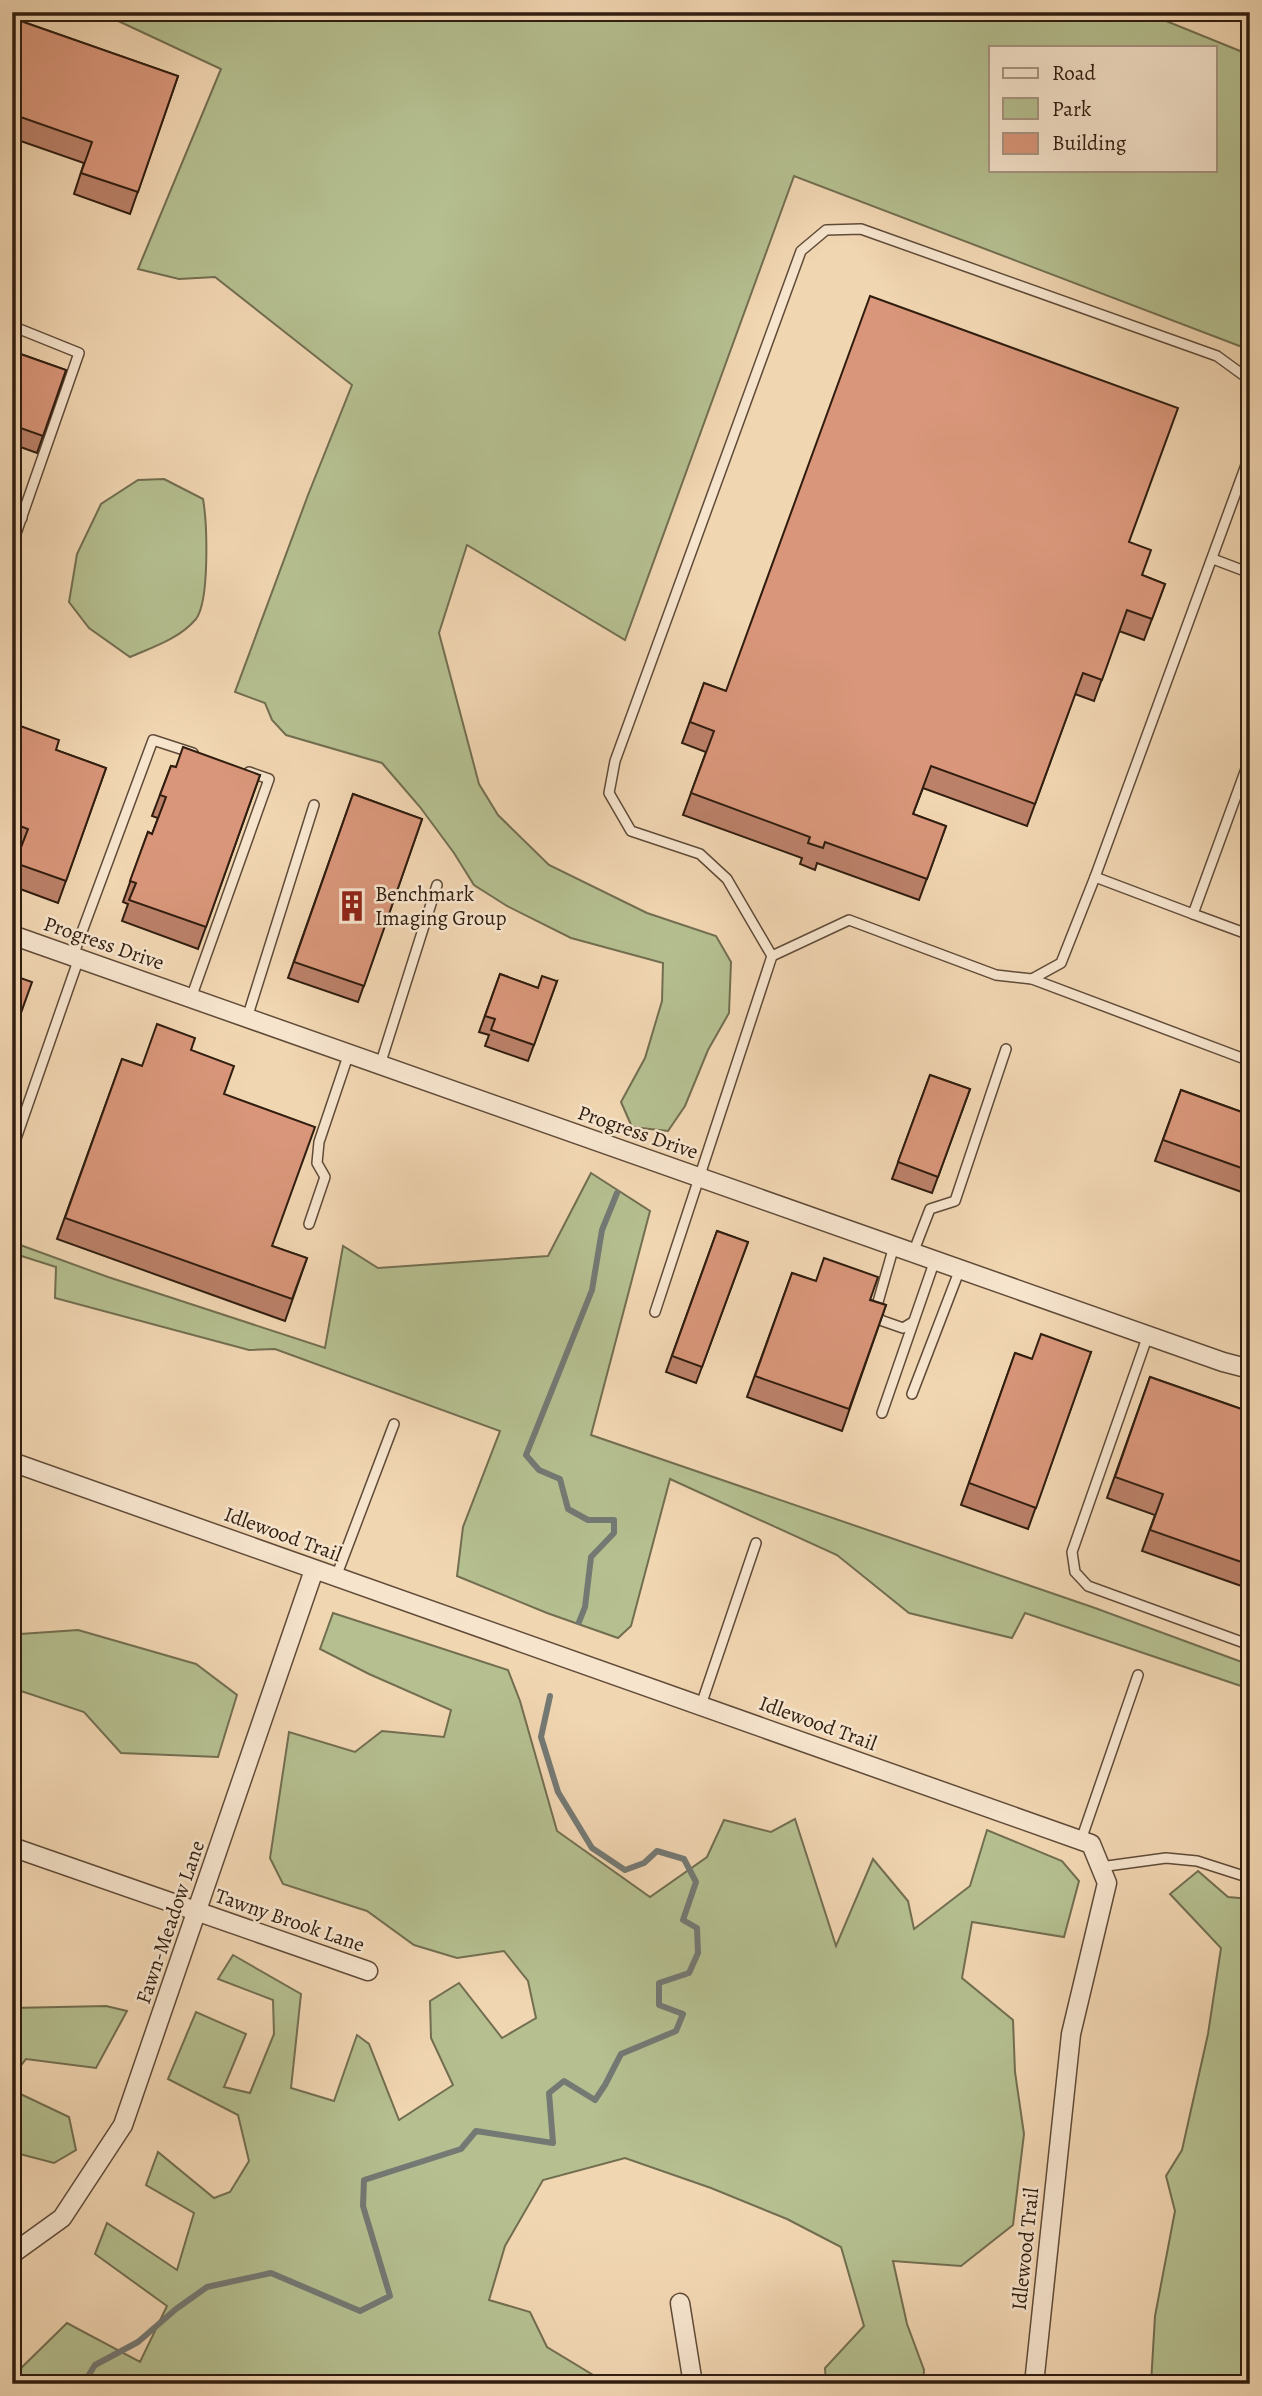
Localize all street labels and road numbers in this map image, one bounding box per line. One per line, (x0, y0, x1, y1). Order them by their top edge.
street label: Progress Drive (40, 909, 168, 977)
street label: Progress Drive (574, 1098, 702, 1166)
street label: Idlewood Trail (220, 1500, 346, 1568)
street label: Idlewood Trail (755, 1689, 881, 1757)
street label: Fawn-Meadow Lane (129, 1837, 211, 2007)
street label: Tawny Brook Lane (212, 1881, 368, 1959)
street label: Idlewood Trail (1005, 2186, 1045, 2312)

